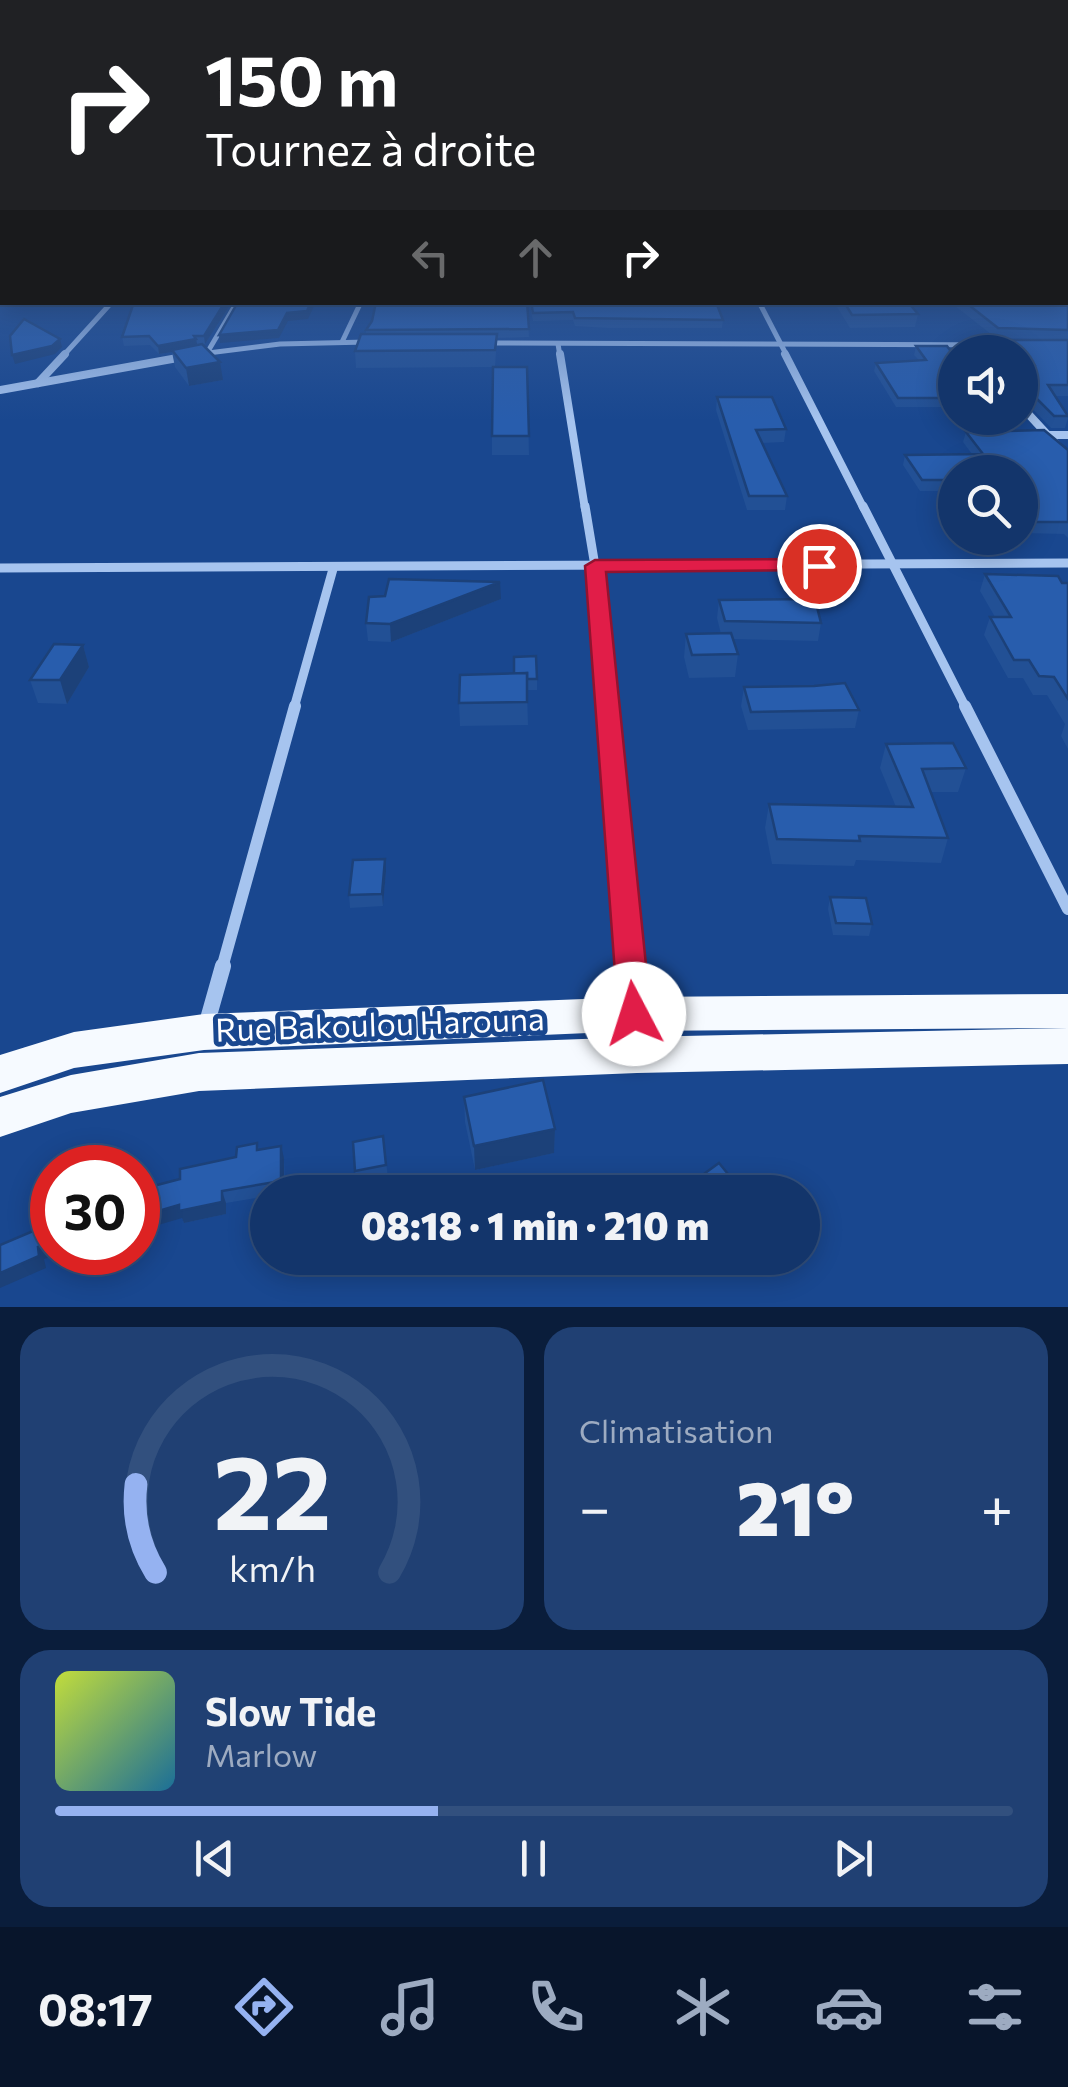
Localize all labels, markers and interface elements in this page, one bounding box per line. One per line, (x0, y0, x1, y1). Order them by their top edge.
text: 150 m (205, 35, 398, 120)
icon: right (40, 40, 170, 170)
text: Tournez à droite (205, 120, 536, 175)
icon: left (403, 230, 458, 285)
icon: ahead (508, 230, 563, 285)
icon: right (613, 230, 668, 285)
map controls (938, 335, 1038, 555)
button: sound (938, 335, 1038, 435)
button: search (938, 455, 1038, 555)
pin (777, 524, 862, 609)
icon: arrive (792, 539, 847, 594)
position arrow (582, 962, 686, 1066)
street label: Rue Bakoulou Harouna (215, 997, 545, 1049)
speed limit sign: 30 (30, 1145, 160, 1275)
text: 08:18 · 1 min · 210 m (361, 1201, 709, 1248)
text: Climatisation (579, 1410, 773, 1450)
text: 22 (213, 1424, 331, 1551)
text: 21° (737, 1460, 854, 1551)
text: − (579, 1472, 610, 1539)
text: + (981, 1472, 1013, 1539)
text: km/h (229, 1546, 315, 1589)
text: Slow Tide (205, 1687, 376, 1734)
text: Marlow (205, 1734, 317, 1774)
icon: previous (187, 1831, 242, 1886)
icon: pause (506, 1831, 561, 1886)
icon: next (826, 1831, 881, 1886)
icon: directions (229, 1972, 299, 2042)
icon: music (375, 1972, 445, 2042)
icon: phone (521, 1972, 591, 2042)
icon: climate (668, 1972, 738, 2042)
icon: car (814, 1972, 884, 2042)
icon: filters (960, 1972, 1030, 2042)
text: 08:17 (38, 1980, 153, 2035)

